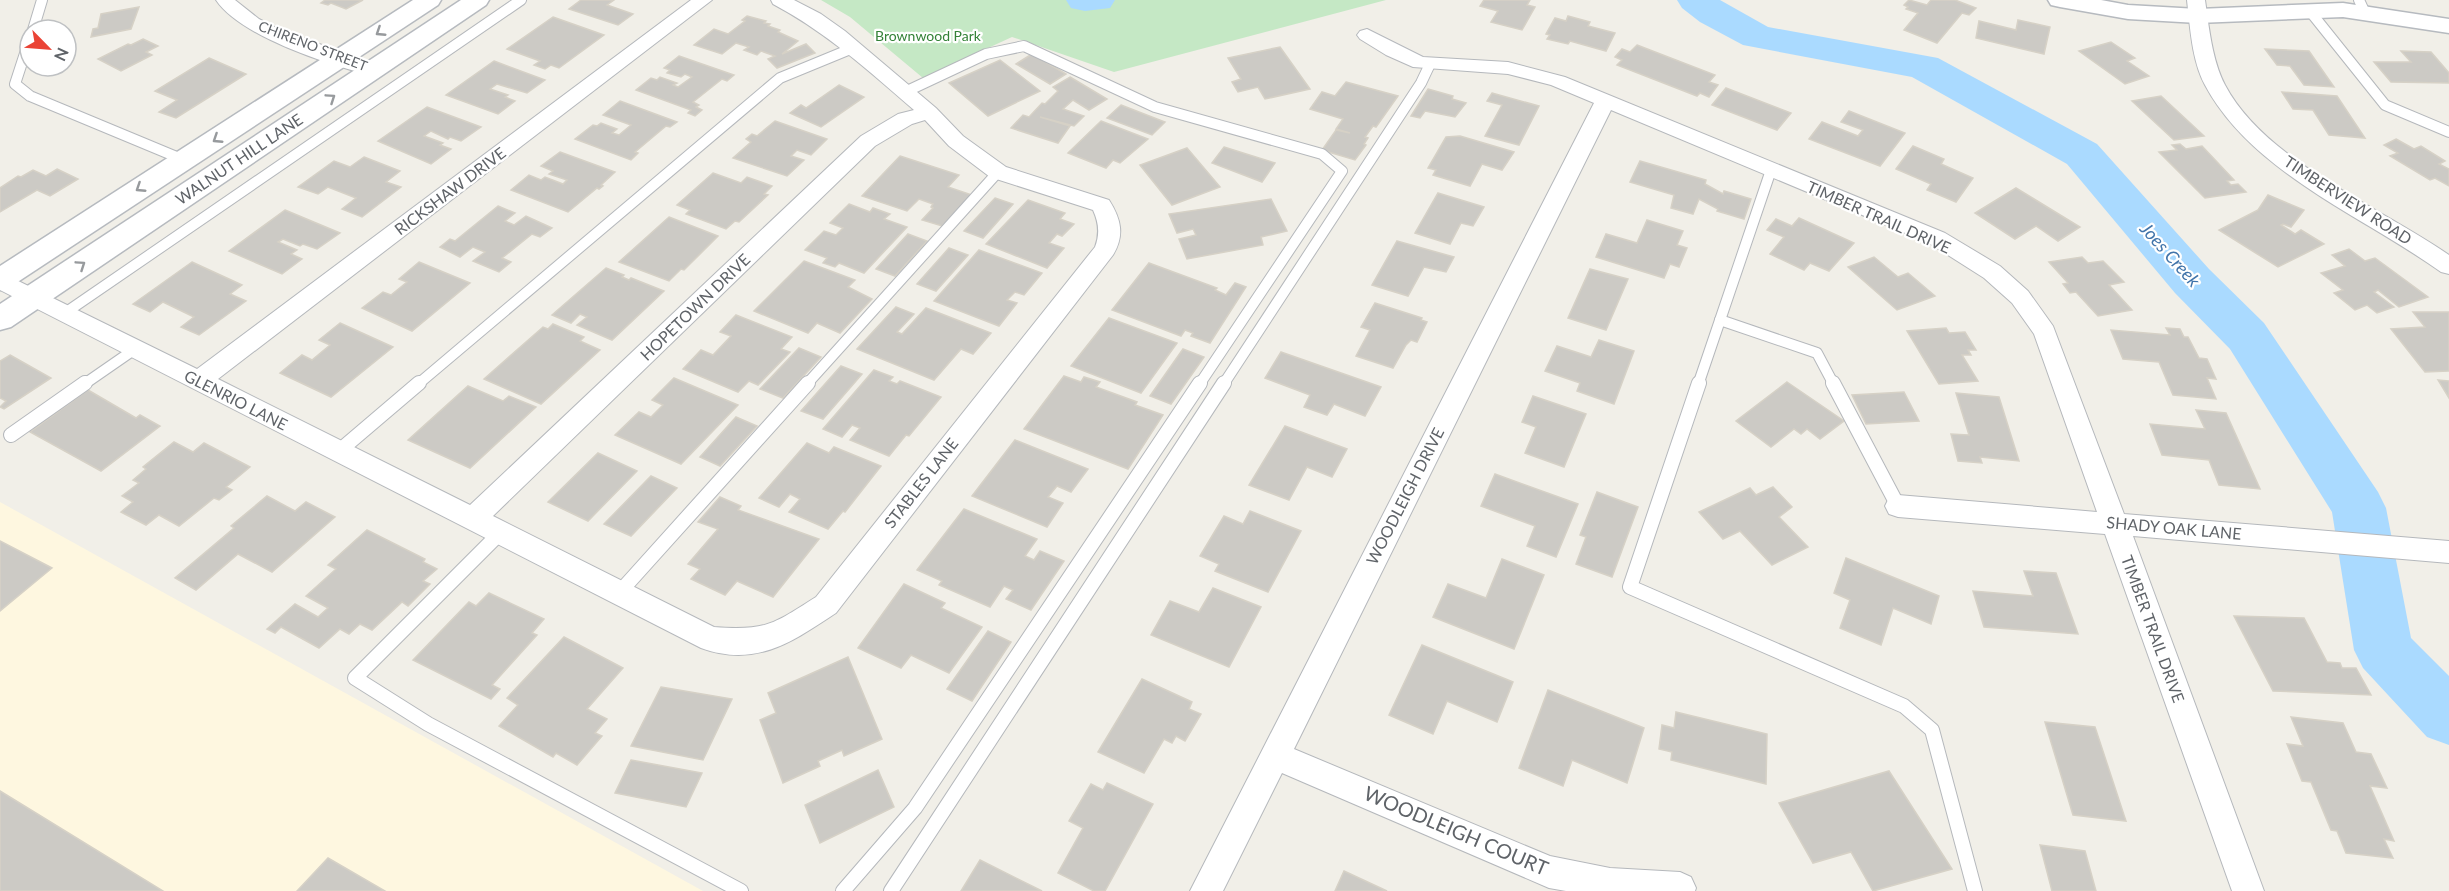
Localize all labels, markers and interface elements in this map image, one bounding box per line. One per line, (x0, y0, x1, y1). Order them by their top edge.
street label: CHIRENO STREET (256, 17, 371, 74)
north arrow (18, 18, 78, 78)
one-way arrow (376, 25, 387, 36)
park label: Brownwood Park (875, 27, 982, 44)
text: N (51, 45, 73, 64)
one-way arrow (324, 94, 335, 105)
street label: WALNUT HILL LANE (172, 109, 306, 208)
one-way arrow (212, 131, 223, 142)
street label: RICKSHAW DRIVE (390, 143, 509, 239)
street label: TIMBERVIEW ROAD (2281, 151, 2416, 248)
street label: TIMBER TRAIL DRIVE (1804, 176, 1954, 257)
one-way arrow (136, 181, 146, 193)
water label: Joes Creek (2135, 217, 2206, 291)
street label: HOPETOWN DRIVE (636, 249, 753, 364)
one-way arrow (74, 261, 85, 272)
street label: GLENRIO LANE (181, 365, 291, 434)
street label: WOODLEIGH DRIVE (1362, 424, 1447, 567)
street label: STABLES LANE (880, 434, 962, 531)
street label: SHADY OAK LANE (2106, 512, 2242, 543)
street label: TIMBER TRAIL DRIVE (2118, 553, 2189, 705)
street label: WOODLEIGH COURT (1361, 780, 1552, 880)

